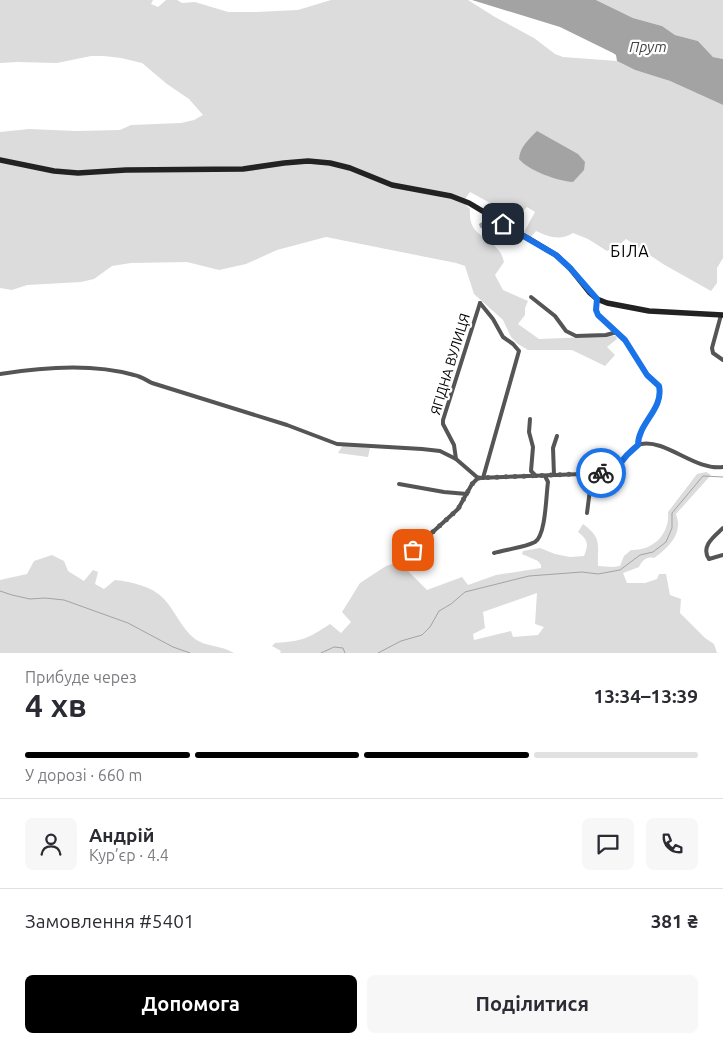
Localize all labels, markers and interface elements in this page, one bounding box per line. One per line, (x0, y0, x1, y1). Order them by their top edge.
water label: Прут (629, 38, 667, 55)
pin (482, 203, 524, 245)
icon: home (489, 210, 517, 238)
district label: БІЛА (610, 242, 650, 260)
street label: ЯГІДНА ВУЛИЦЯ (427, 311, 473, 417)
courier (576, 448, 626, 498)
icon: bike (587, 459, 615, 487)
pin (392, 529, 434, 571)
icon: bag (399, 536, 427, 564)
text: Прибуде через (25, 668, 137, 686)
text: 13:34–13:39 (593, 685, 698, 707)
text: 4 хв (25, 687, 87, 723)
text: У дорозі · 660 m (25, 766, 142, 784)
button: person (25, 818, 77, 870)
button: chat (582, 818, 634, 870)
button: phone (646, 818, 698, 870)
text: Андрій (89, 824, 154, 846)
text: Кур’єр · 4.4 (89, 846, 169, 864)
text: Замовлення #5401 (25, 910, 195, 932)
text: 381 ₴ (651, 910, 698, 932)
button: Допомога (25, 975, 357, 1033)
button: Поділитися (367, 975, 698, 1033)

